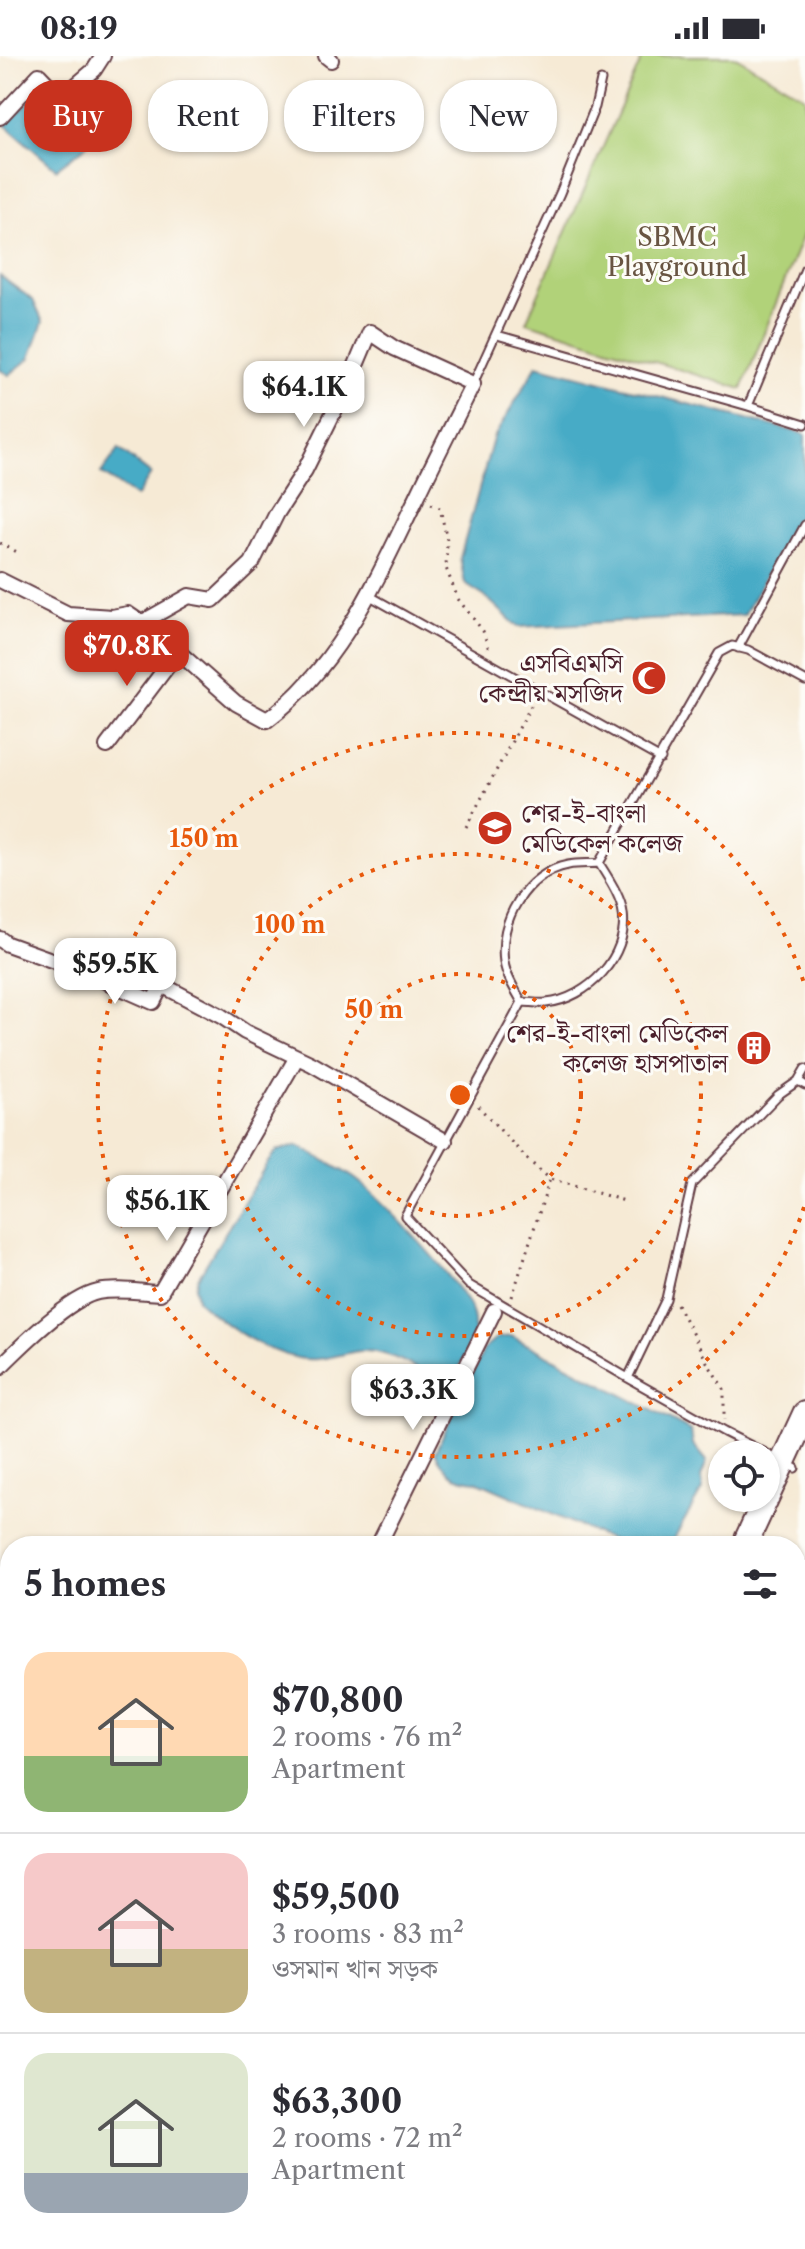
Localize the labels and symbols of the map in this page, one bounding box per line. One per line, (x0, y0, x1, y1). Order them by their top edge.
park label: SBMC Playground (607, 221, 747, 283)
pin: $64.1K (239, 361, 369, 429)
pin: $70.8K (62, 620, 192, 688)
place label: এসবিএমসি কেন্দ্রীয় মসজিদ (478, 647, 625, 709)
mosque icon: এসবিএমসি কেন্দ্রীয় মসজিদ (630, 659, 668, 697)
place label: শের-ই-বাংলা মেডিকেল কলেজ (521, 797, 684, 859)
school or university icon: শের-ই-বাংলা মেডিকেল কলেজ (476, 809, 514, 847)
text: 150 m (169, 824, 239, 853)
text: 100 m (254, 910, 326, 939)
pin: $59.5K (50, 938, 180, 1006)
text: 50 m (345, 995, 403, 1024)
place label: শের-ই-বাংলা মেডিকেল কলেজ হাসপাতাল (506, 1017, 729, 1079)
building icon: শের-ই-বাংলা মেডিকেল কলেজ হাসপাতাল (735, 1029, 773, 1067)
centre of rings (446, 1081, 474, 1109)
pin: $56.1K (102, 1175, 232, 1243)
pin: $63.3K (348, 1364, 478, 1432)

